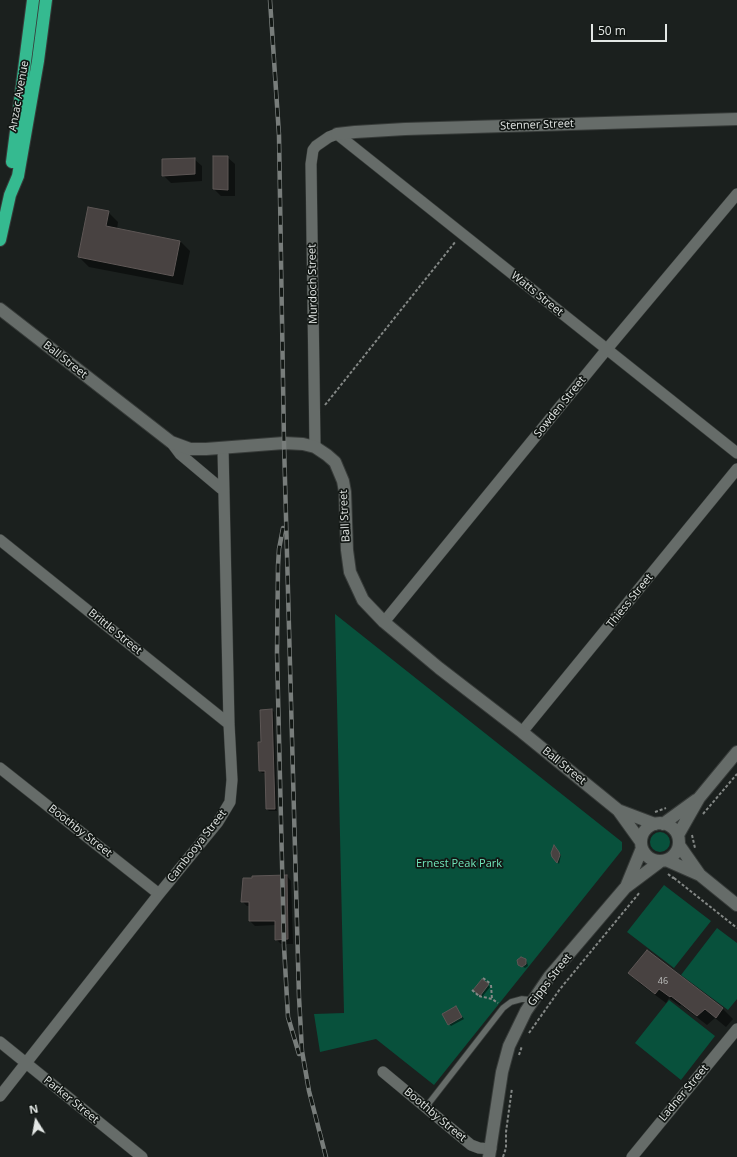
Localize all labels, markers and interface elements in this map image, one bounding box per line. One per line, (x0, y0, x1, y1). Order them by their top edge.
scale bar (593, 16, 669, 42)
text: 50 m (598, 22, 626, 39)
street label: Anzac Avenue (6, 60, 32, 132)
street label: Stenner Street (500, 117, 574, 133)
street label: Murdoch Street (306, 244, 320, 324)
street label: Watts Street (508, 269, 566, 319)
street label: Ball Street (40, 339, 90, 381)
street label: Sowden Street (531, 374, 589, 440)
street label: Ball Street (337, 490, 353, 542)
street label: Thiess Street (604, 571, 656, 631)
street label: Brittle Street (86, 606, 144, 658)
street label: Ball Street (540, 744, 588, 788)
street label: Boothby Street (46, 802, 114, 860)
street label: Cambooya Street (165, 807, 229, 885)
park label: Ernest Peak Park (416, 857, 502, 871)
street label: Gipps Street (525, 951, 575, 1009)
house number: 46 (658, 976, 668, 986)
street label: Ladner Street (657, 1062, 711, 1124)
street label: Parker Street (41, 1074, 101, 1126)
street label: Boothby Street (401, 1085, 469, 1145)
north arrow (16, 1101, 56, 1141)
text: N (28, 1101, 39, 1117)

